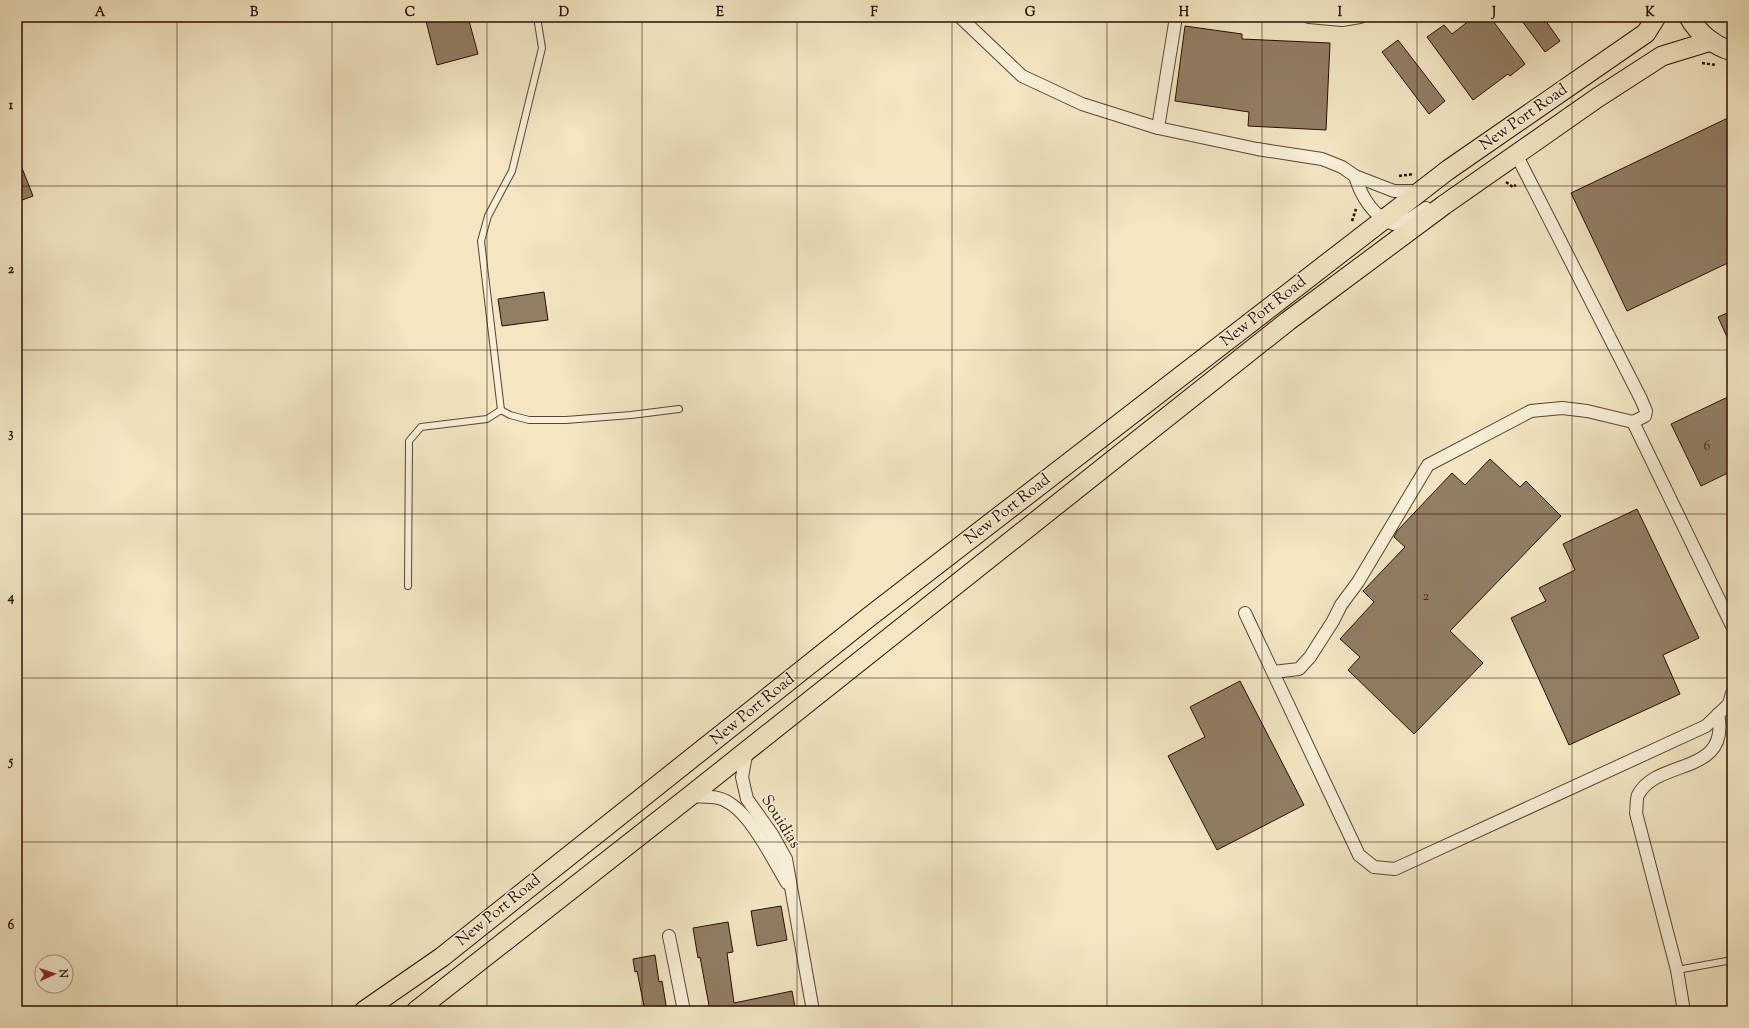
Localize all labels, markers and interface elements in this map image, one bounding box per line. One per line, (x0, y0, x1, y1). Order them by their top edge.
text: A (95, 4, 106, 22)
text: B (250, 4, 259, 22)
text: C (405, 4, 415, 22)
text: D (559, 4, 569, 22)
text: E (716, 4, 724, 22)
text: F (870, 4, 878, 22)
text: G (1025, 4, 1036, 22)
text: H (1179, 4, 1190, 22)
text: I (1338, 4, 1343, 22)
text: J (1491, 4, 1496, 22)
text: K (1645, 4, 1655, 22)
street label: New Port Road (1475, 79, 1573, 157)
text: 1 (9, 97, 14, 115)
text: 2 (8, 261, 15, 279)
street label: New Port Road (1216, 271, 1312, 353)
text: 3 (8, 425, 14, 443)
house number: 6 (1704, 437, 1711, 457)
street label: New Port Road (960, 469, 1056, 551)
house number: 2 (1423, 587, 1430, 607)
text: 4 (7, 589, 15, 607)
street label: New Port Road (706, 669, 800, 751)
text: 5 (8, 753, 14, 771)
street label: Souidias (755, 791, 805, 853)
street label: New Port Road (452, 870, 546, 952)
text: 6 (8, 917, 15, 935)
north arrow (34, 954, 74, 994)
text: N (55, 968, 71, 979)

